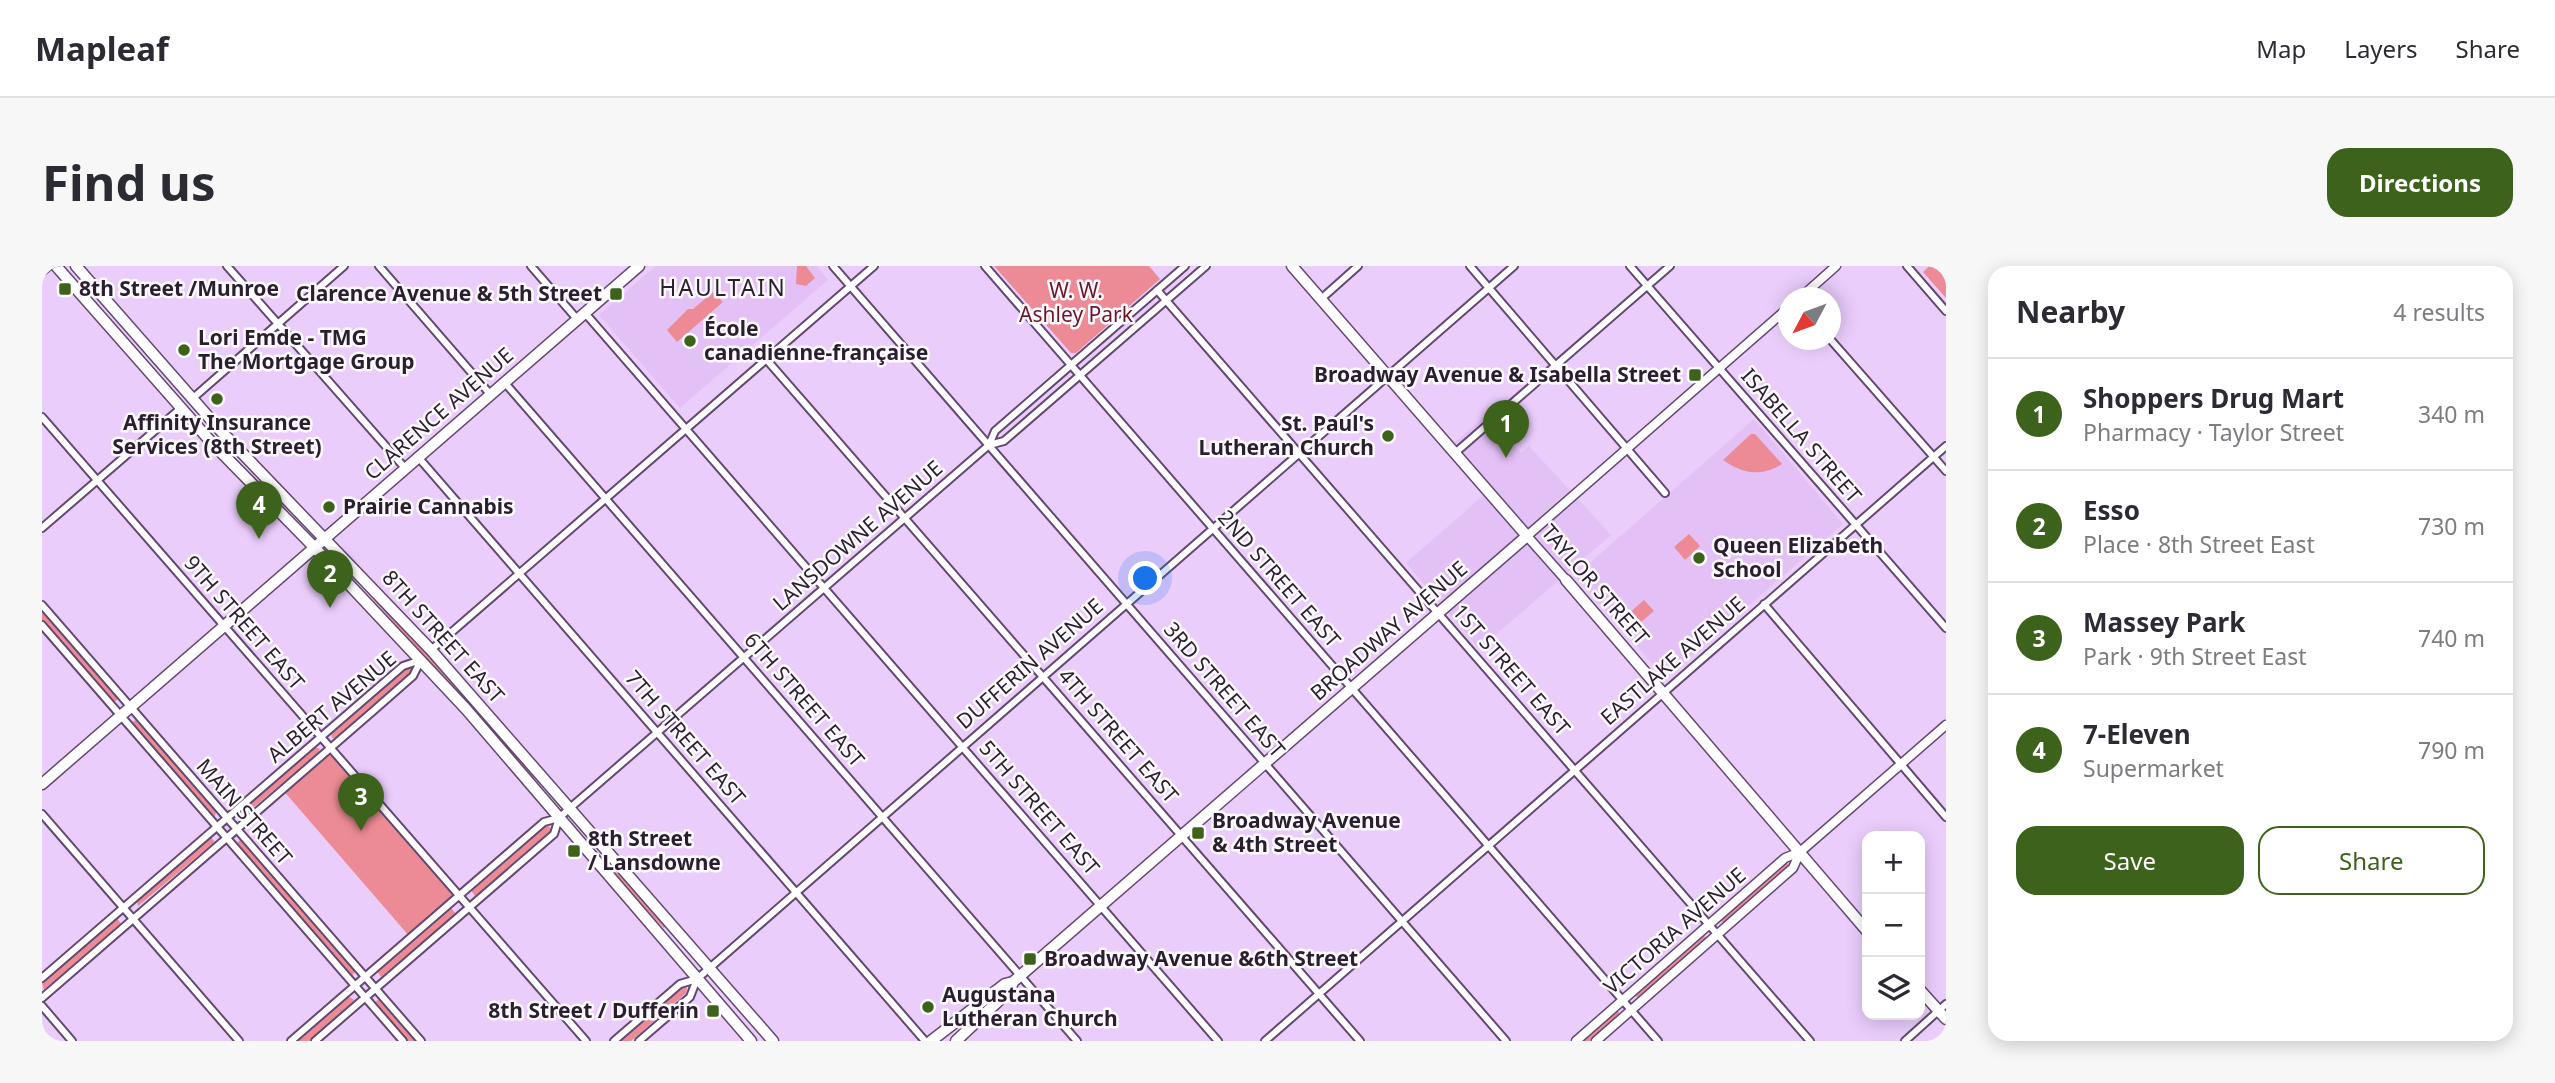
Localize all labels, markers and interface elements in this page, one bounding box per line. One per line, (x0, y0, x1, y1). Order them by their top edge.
text: Mapleaf (35, 26, 169, 71)
text: Map (2256, 32, 2306, 65)
text: Layers (2344, 32, 2418, 65)
text: Share (2456, 32, 2520, 65)
button: Directions (2327, 148, 2513, 217)
text: Find us (42, 149, 216, 215)
district label: HAULTAIN (659, 271, 787, 303)
place label: 8th Street /Munroe (79, 274, 279, 302)
park label: W. W. Ashley Park (1019, 276, 1134, 328)
place label: Clarence Avenue & 5th Street (296, 279, 602, 307)
marker: 8th Street /Munroe (57, 281, 73, 297)
marker: Clarence Avenue & 5th Street (608, 286, 624, 302)
north arrow (1778, 287, 1841, 350)
text: Nearby (2016, 291, 2125, 332)
text: 4 results (2393, 296, 2485, 328)
place label: École canadienne-française (704, 314, 928, 366)
place label: Lori Emde - TMG The Mortgage Group (198, 323, 415, 375)
marker: École canadienne-française (682, 333, 698, 349)
street label: CLARENCE AVENUE (358, 341, 519, 486)
marker: Lori Emde - TMG The Mortgage Group (176, 342, 192, 358)
place label: Broadway Avenue & Isabella Street (1314, 360, 1681, 388)
street label: ISABELLA STREET (1736, 362, 1868, 509)
marker: Broadway Avenue & Isabella Street (1687, 367, 1703, 383)
text: Shoppers Drug Mart (2083, 380, 2344, 416)
marker: Affinity Insurance Services (8th Street) (209, 391, 225, 407)
text: 1 (2032, 398, 2046, 430)
text: 340 m (2418, 398, 2485, 430)
pin: 1 (1483, 400, 1529, 458)
place label: Affinity Insurance Services (8th Street) (112, 408, 322, 460)
place label: St. Paul's Lutheran Church (1198, 409, 1374, 461)
text: Pharmacy · Taylor Street (2083, 416, 2344, 448)
marker: St. Paul's Lutheran Church (1380, 428, 1396, 444)
street label: LANSDOWNE AVENUE (767, 454, 948, 617)
pin: 4 (236, 481, 282, 539)
place label: Prairie Cannabis (343, 492, 514, 520)
text: Esso (2083, 492, 2140, 528)
marker: Prairie Cannabis (321, 499, 337, 515)
street label: 2ND STREET EAST (1212, 504, 1348, 653)
text: 2 (2032, 510, 2046, 542)
text: 730 m (2418, 510, 2485, 542)
street label: TAYLOR STREET (1536, 518, 1656, 651)
text: Place · 8th Street East (2083, 528, 2315, 560)
place label: Queen Elizabeth School (1713, 531, 1883, 583)
street label: 9TH STREET EAST (179, 549, 311, 696)
pin: 2 (307, 550, 353, 608)
marker: Queen Elizabeth School (1691, 550, 1707, 566)
street label: BROADWAY AVENUE (1304, 554, 1473, 706)
your location (1128, 561, 1162, 595)
street label: 8TH STREET EAST (377, 564, 511, 709)
street label: EASTLAKE AVENUE (1594, 590, 1750, 731)
street label: DUFFERIN AVENUE (950, 592, 1109, 735)
street label: 1ST STREET EAST (1447, 598, 1577, 741)
text: Massey Park (2083, 604, 2245, 640)
street label: 3RD STREET EAST (1158, 616, 1292, 763)
text: 3 (2032, 622, 2046, 654)
text: 740 m (2418, 622, 2485, 654)
street label: 6TH STREET EAST (739, 626, 871, 773)
text: Park · 9th Street East (2083, 640, 2307, 672)
street label: ALBERT AVENUE (261, 644, 402, 768)
street label: 4TH STREET EAST (1053, 662, 1185, 809)
street label: 7TH STREET EAST (620, 664, 752, 811)
text: 7-Eleven (2083, 716, 2191, 752)
street label: 5TH STREET EAST (974, 734, 1106, 881)
text: 4 (2032, 734, 2046, 766)
text: 790 m (2418, 734, 2485, 766)
street label: MAIN STREET (191, 752, 299, 871)
text: Supermarket (2083, 752, 2224, 784)
pin: 3 (338, 773, 384, 831)
place label: Broadway Avenue & 4th Street (1212, 806, 1401, 858)
place label: 8th Street / Lansdowne (588, 824, 721, 876)
marker: Broadway Avenue & 4th Street (1190, 825, 1206, 841)
button: Save (2016, 826, 2244, 895)
button: Share (2258, 826, 2485, 895)
map controls (1862, 831, 1925, 1020)
button: + (1862, 831, 1925, 894)
marker: 8th Street / Lansdowne (566, 843, 582, 859)
street label: VICTORIA AVENUE (1597, 861, 1751, 1000)
button: − (1862, 894, 1925, 957)
place label: Broadway Avenue &6th Street (1044, 944, 1358, 972)
marker: Broadway Avenue &6th Street (1022, 951, 1038, 967)
button: layers (1862, 957, 1925, 1020)
place label: Augustana Lutheran Church (942, 980, 1118, 1032)
place label: 8th Street / Dufferin (488, 996, 699, 1024)
marker: Augustana Lutheran Church (920, 999, 936, 1015)
marker: 8th Street / Dufferin (705, 1003, 721, 1019)

